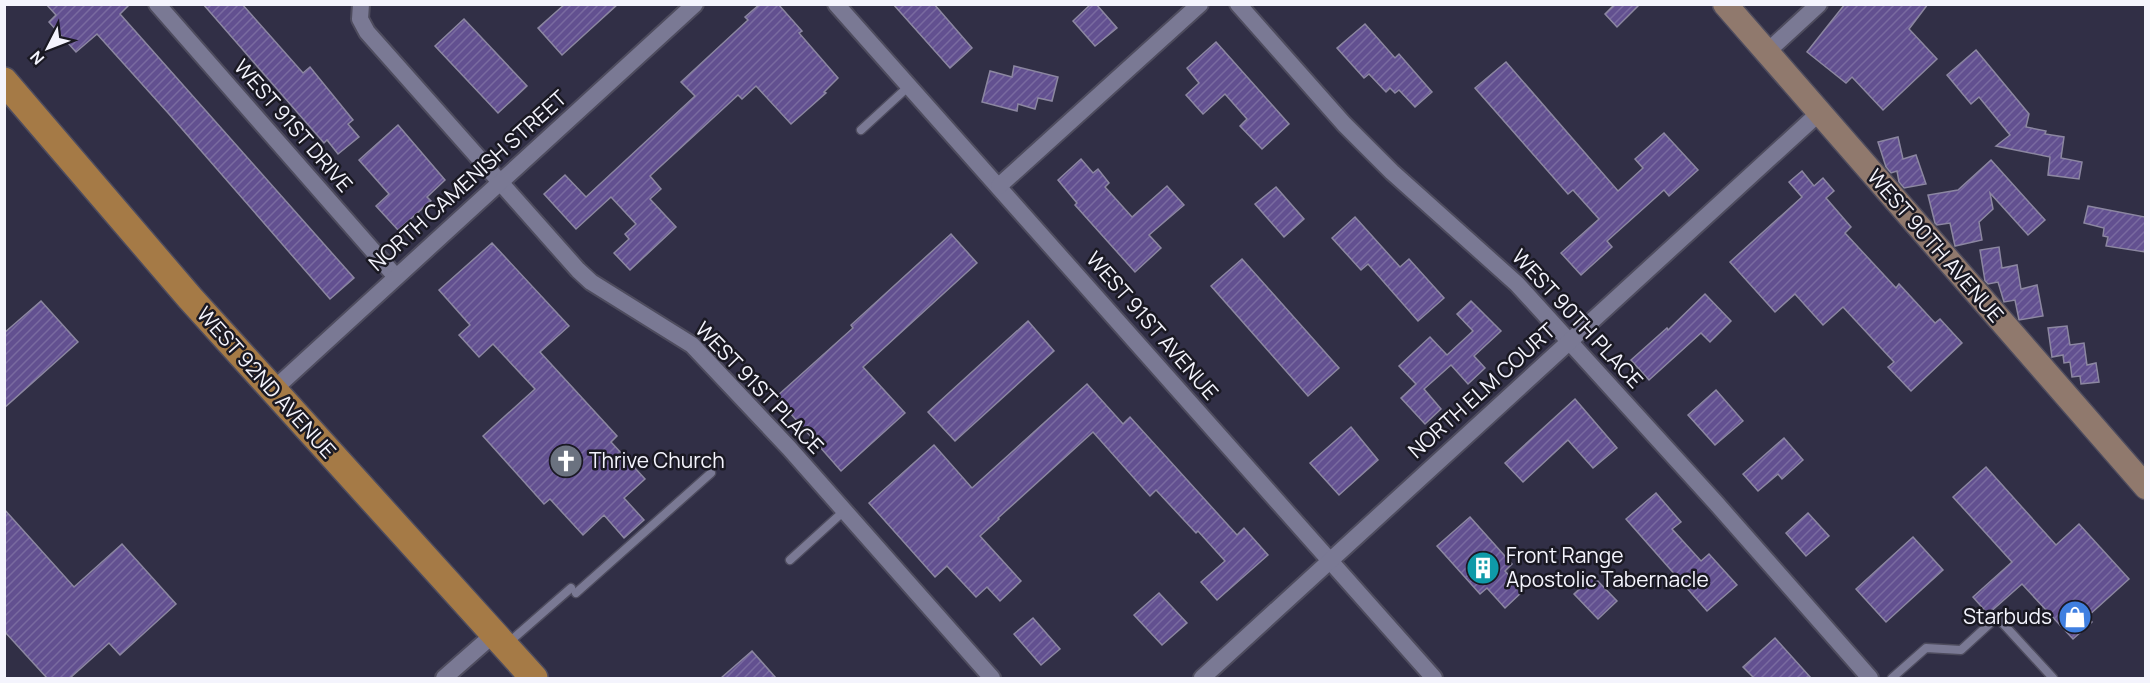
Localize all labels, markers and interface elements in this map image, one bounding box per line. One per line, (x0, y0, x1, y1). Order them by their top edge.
north arrow (18, 18, 78, 78)
text: N (25, 46, 49, 70)
street label: WEST 91ST DRIVE (228, 53, 359, 198)
street label: NORTH CAMENISH STREET (362, 83, 573, 277)
street label: WEST 90TH AVENUE (1861, 163, 2010, 328)
street label: WEST 90TH PLACE (1506, 243, 1649, 394)
street label: WEST 91ST AVENUE (1081, 245, 1225, 405)
street label: WEST 92ND AVENUE (191, 300, 343, 464)
street label: WEST 91ST PLACE (689, 315, 830, 459)
street label: NORTH ELM COURT (1402, 316, 1561, 464)
church icon: Thrive Church (548, 443, 584, 479)
place label: Thrive Church (589, 446, 725, 474)
place label: Front Range Apostolic Tabernacle (1506, 541, 1709, 593)
building icon: Front Range Apostolic Tabernacle (1465, 550, 1501, 586)
shop icon: Starbuds (2057, 599, 2093, 635)
place label: Starbuds (1963, 602, 2052, 630)

